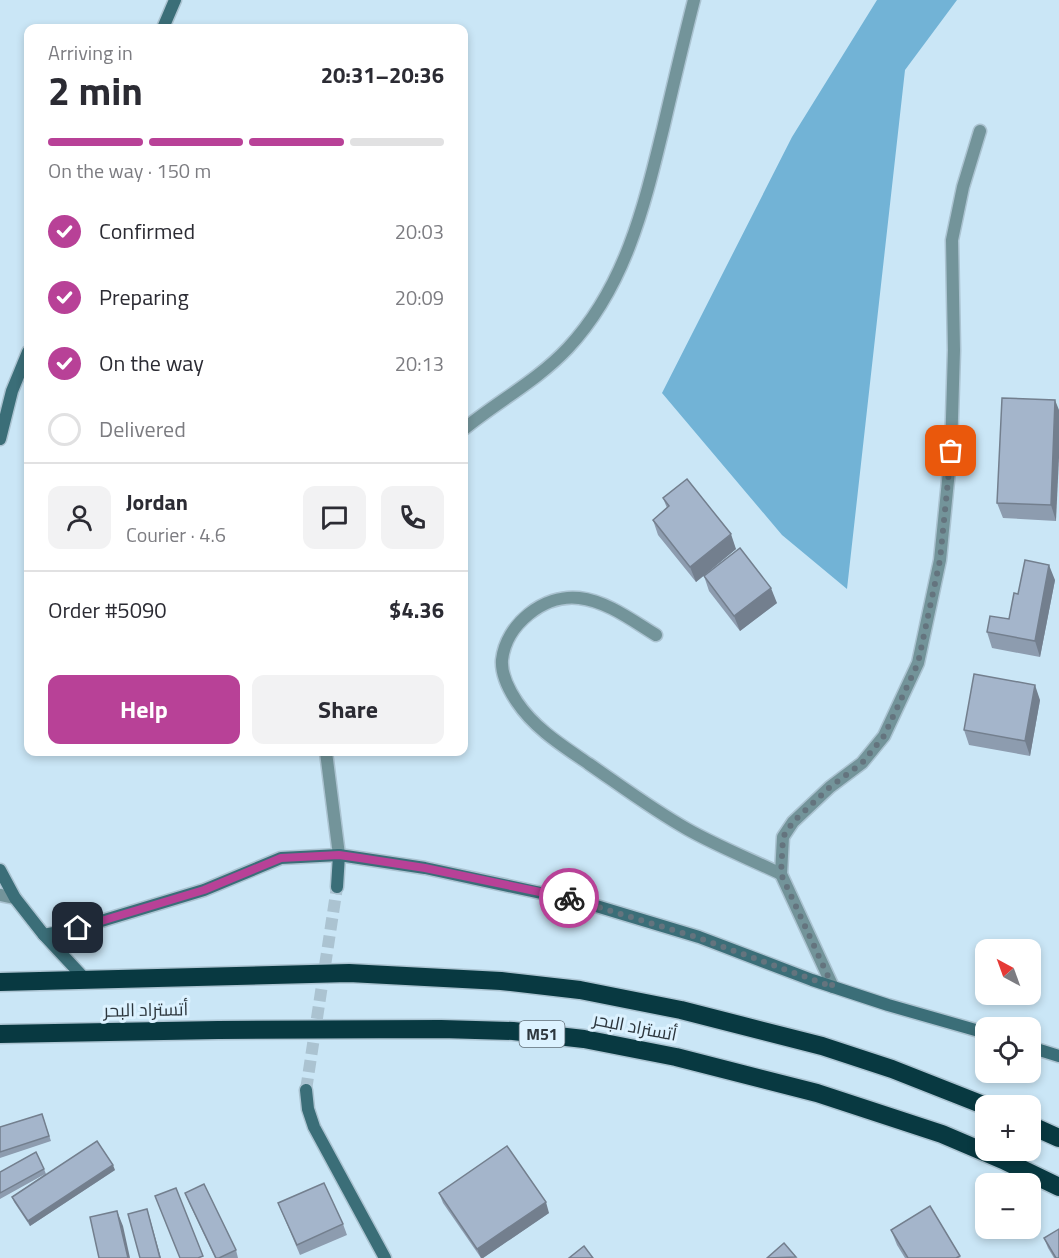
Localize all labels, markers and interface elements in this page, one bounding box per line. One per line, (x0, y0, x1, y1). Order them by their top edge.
text: Arriving in (48, 37, 133, 68)
text: 20:31–20:36 (321, 58, 444, 92)
text: 2 min (48, 61, 143, 120)
text: On the way · 150 m (48, 155, 211, 186)
text: Confirmed (99, 214, 195, 248)
icon: check (48, 215, 81, 248)
text: 20:03 (395, 216, 444, 247)
text: Preparing (99, 280, 189, 314)
icon: check (48, 281, 81, 314)
text: 20:09 (395, 282, 444, 313)
text: On the way (99, 346, 204, 380)
icon: check (48, 347, 81, 380)
text: 20:13 (395, 348, 444, 379)
text: Delivered (99, 412, 186, 446)
pin (925, 425, 976, 476)
icon: bag (934, 434, 967, 467)
text: Jordan (126, 485, 188, 519)
button: person (48, 486, 111, 549)
button: chat (303, 486, 366, 549)
button: phone (381, 486, 444, 549)
text: Courier · 4.6 (126, 519, 226, 550)
text: Order #5090 (48, 593, 167, 627)
text: $4.36 (389, 593, 444, 627)
button: Help (48, 675, 240, 744)
button: Share (252, 675, 444, 744)
courier (539, 868, 599, 928)
icon: bike (553, 882, 586, 915)
pin (52, 902, 103, 953)
icon: home (61, 911, 94, 944)
north arrow (975, 939, 1041, 1005)
map controls (975, 939, 1041, 1239)
street label: أتستراد البحر (102, 995, 189, 1024)
street label: أتستراد البحر (590, 1005, 679, 1048)
button: locate (975, 1017, 1041, 1083)
road number: M51 (520, 1021, 564, 1047)
button: + (975, 1095, 1041, 1161)
button: − (975, 1173, 1041, 1239)

